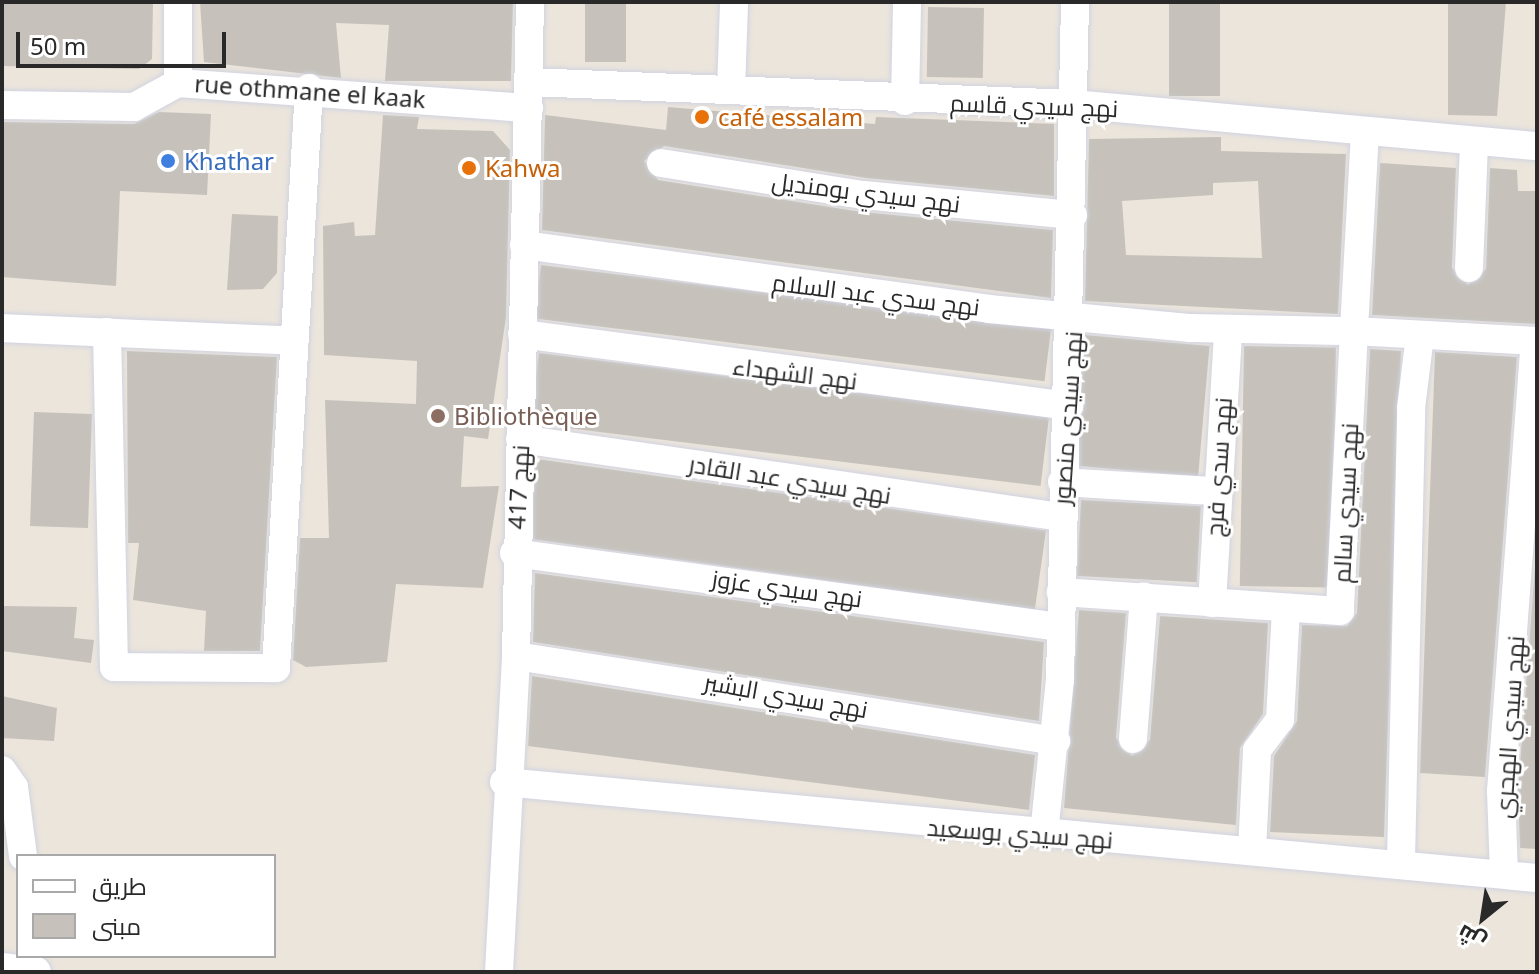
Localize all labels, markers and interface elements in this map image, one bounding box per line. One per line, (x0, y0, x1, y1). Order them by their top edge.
scale bar (20, 16, 230, 66)
text: 50 m (30, 29, 86, 62)
street label: rue othmane el kaak (193, 69, 427, 113)
street label: نهج سيدي قاسم (949, 88, 1119, 122)
place label: café essalam (718, 103, 863, 131)
marker: café essalam (693, 108, 711, 126)
place label: Khathar (184, 147, 274, 175)
marker: Khathar (159, 152, 177, 170)
place label: Kahwa (485, 154, 560, 182)
marker: Kahwa (460, 159, 478, 177)
street label: نهج سيدي بومنديل (770, 166, 962, 218)
street label: نهج سدي عبد السلام (770, 267, 982, 321)
street label: نهج سيدي منصور (1047, 330, 1087, 506)
street label: نهج الشهداء (731, 351, 859, 395)
street label: نهج سدي فرج (1199, 396, 1237, 538)
place label: Bibliothèque (454, 402, 598, 430)
marker: Bibliothèque (429, 407, 447, 425)
street label: نهج سيدي سالم (1326, 422, 1364, 584)
street label: نهج 417 (501, 444, 535, 530)
street label: نهج سيدي عبد القادر (687, 449, 893, 509)
street label: نهج سيدي عزوز (710, 563, 864, 613)
street label: نهج سيدي الهجري (1488, 635, 1530, 819)
street label: نهج سيدي البشير (702, 666, 870, 724)
street label: نهج سيدي بوسعيد (926, 812, 1114, 854)
legend (16, 854, 276, 958)
text: طريق (92, 869, 147, 902)
north arrow (1443, 878, 1523, 958)
text: مبنى (92, 909, 141, 942)
text: ش (1451, 919, 1491, 959)

